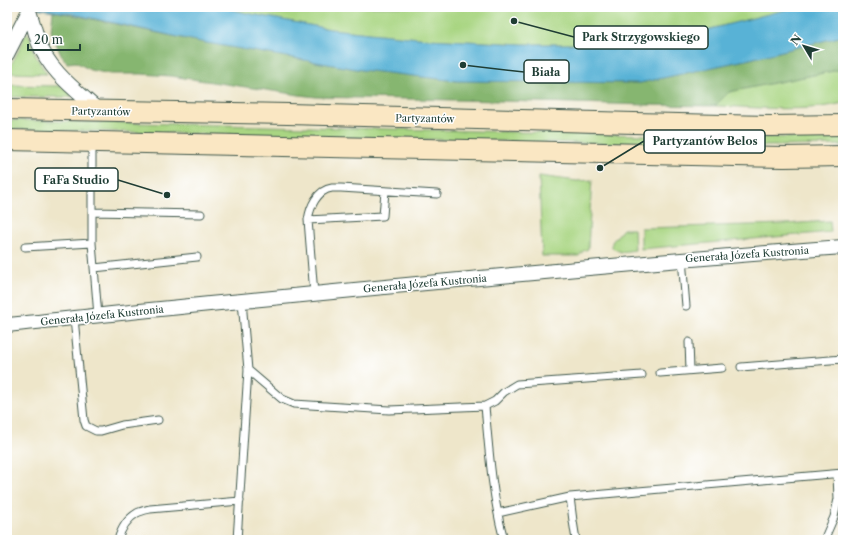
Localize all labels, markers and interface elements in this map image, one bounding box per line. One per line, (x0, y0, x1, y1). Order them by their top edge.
scale bar (28, 26, 80, 52)
callout: Park Strzygowskiego (574, 26, 708, 49)
north arrow (784, 26, 824, 66)
text: Park Strzygowskiego (582, 30, 700, 44)
text: N (788, 31, 805, 48)
text: 20 m (34, 32, 63, 47)
callout: Biała (524, 60, 569, 83)
text: Biała (532, 65, 561, 79)
street label: Partyzantów (71, 104, 132, 119)
street label: Partyzantów (395, 111, 456, 126)
callout: Partyzantów Belos (644, 130, 765, 153)
text: Partyzantów Belos (652, 134, 758, 148)
callout: FaFa Studio (35, 168, 118, 191)
text: FaFa Studio (43, 173, 109, 187)
street label: Generała Józefa Kustronia (685, 244, 810, 265)
street label: Generała Józefa Kustronia (363, 272, 488, 295)
street label: Generała Józefa Kustronia (40, 302, 165, 328)

